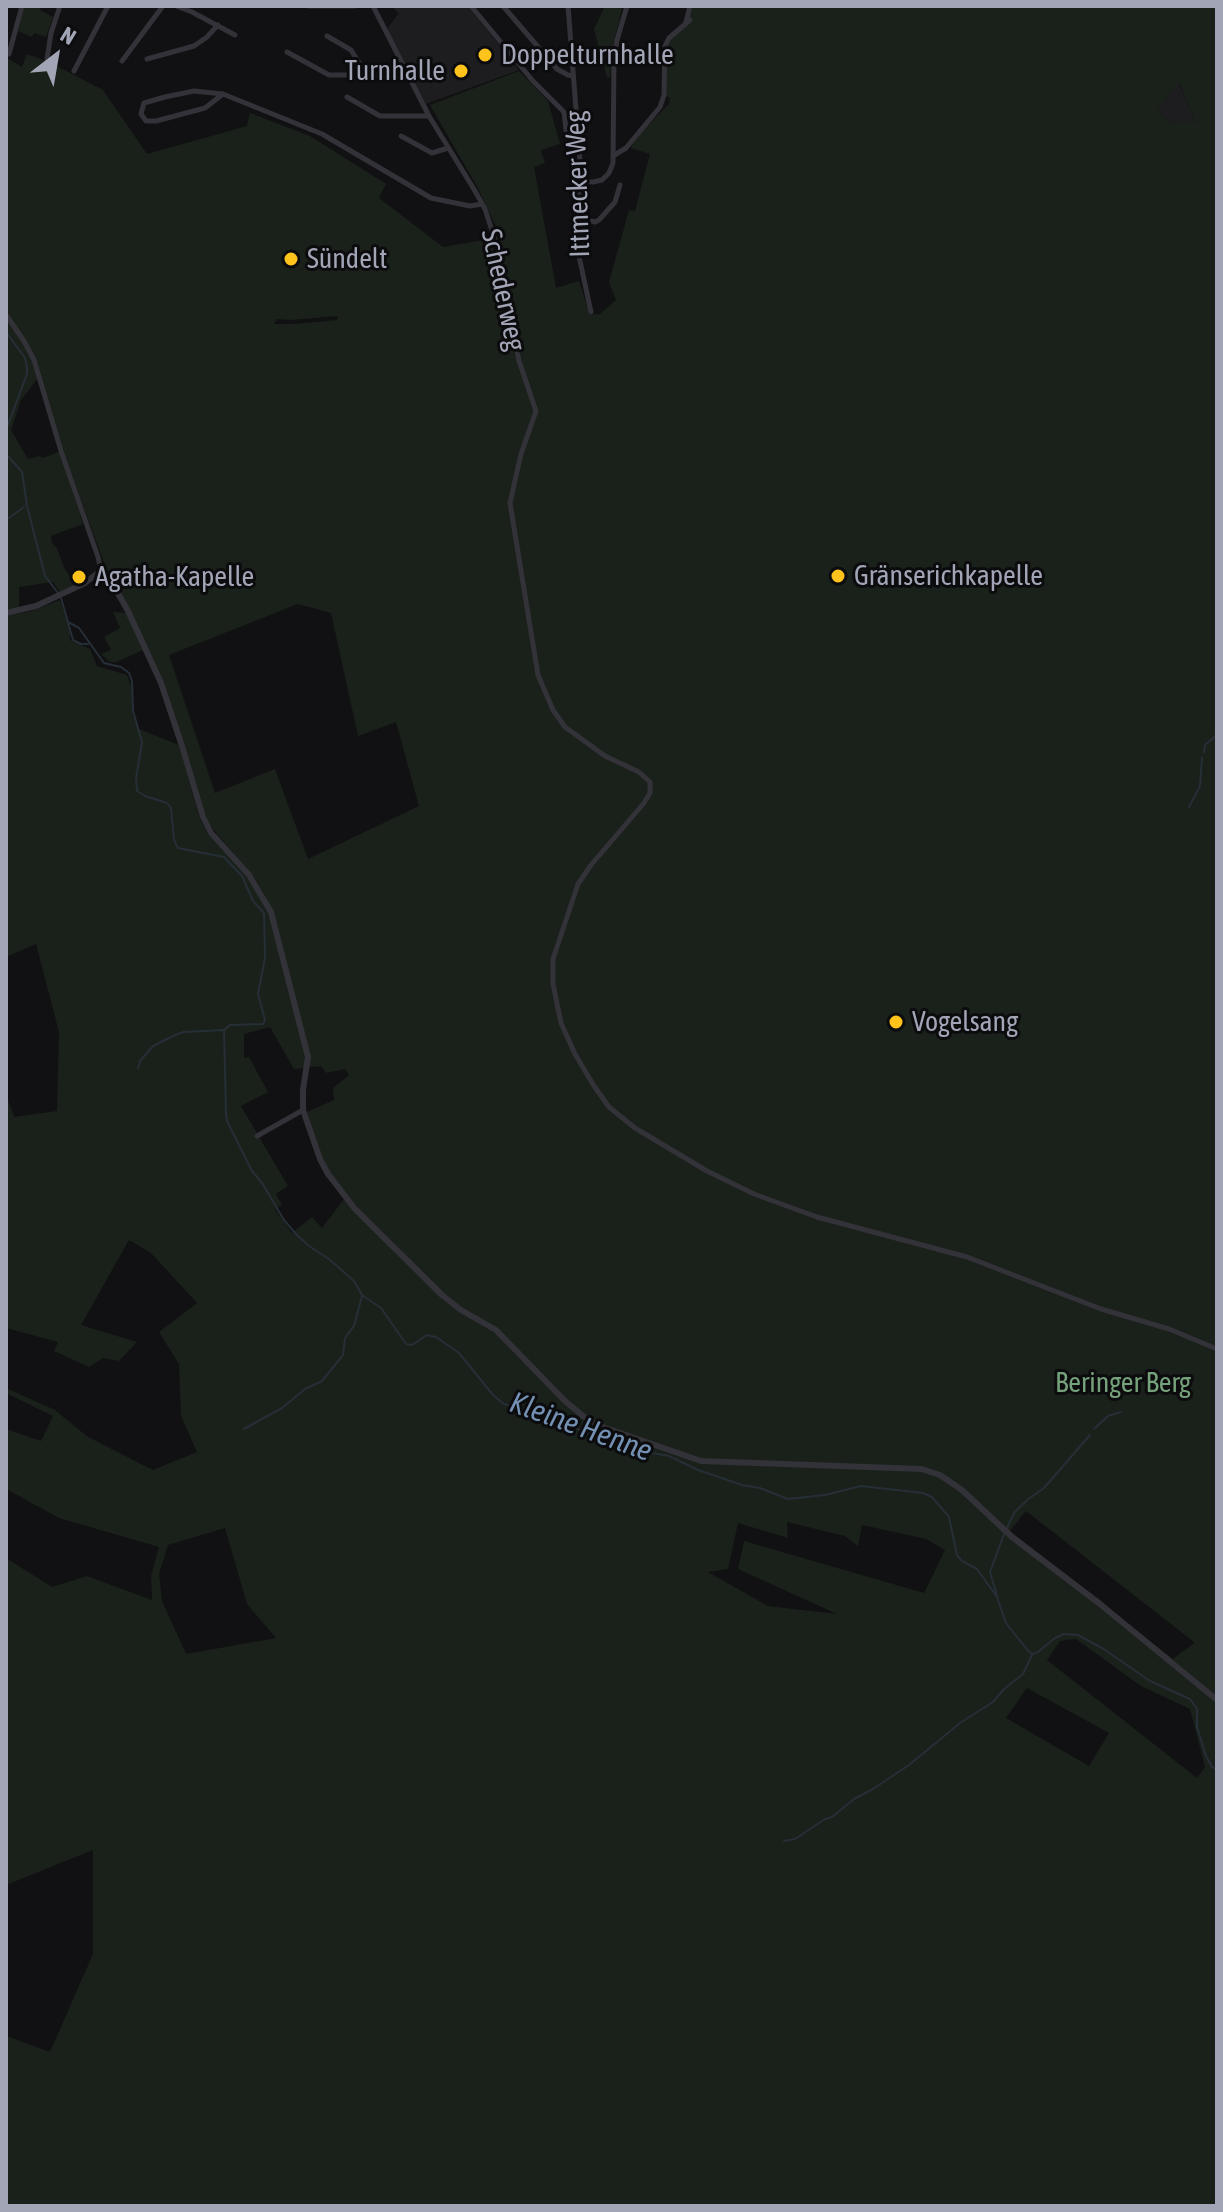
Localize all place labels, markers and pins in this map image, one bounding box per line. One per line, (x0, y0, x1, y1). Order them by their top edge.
place label: Doppelturnhalle (501, 38, 674, 72)
marker: Doppelturnhalle (476, 46, 494, 64)
place label: Turnhalle (345, 54, 445, 88)
marker: Turnhalle (452, 62, 470, 80)
place label: Sündelt (307, 242, 387, 276)
marker: Sündelt (282, 250, 300, 268)
place label: Gränserichkapelle (854, 559, 1043, 593)
place label: Agatha-Kapelle (95, 560, 254, 594)
marker: Gränserichkapelle (829, 567, 847, 585)
marker: Agatha-Kapelle (70, 568, 88, 586)
place label: Vogelsang (912, 1005, 1018, 1039)
marker: Vogelsang (887, 1013, 905, 1031)

